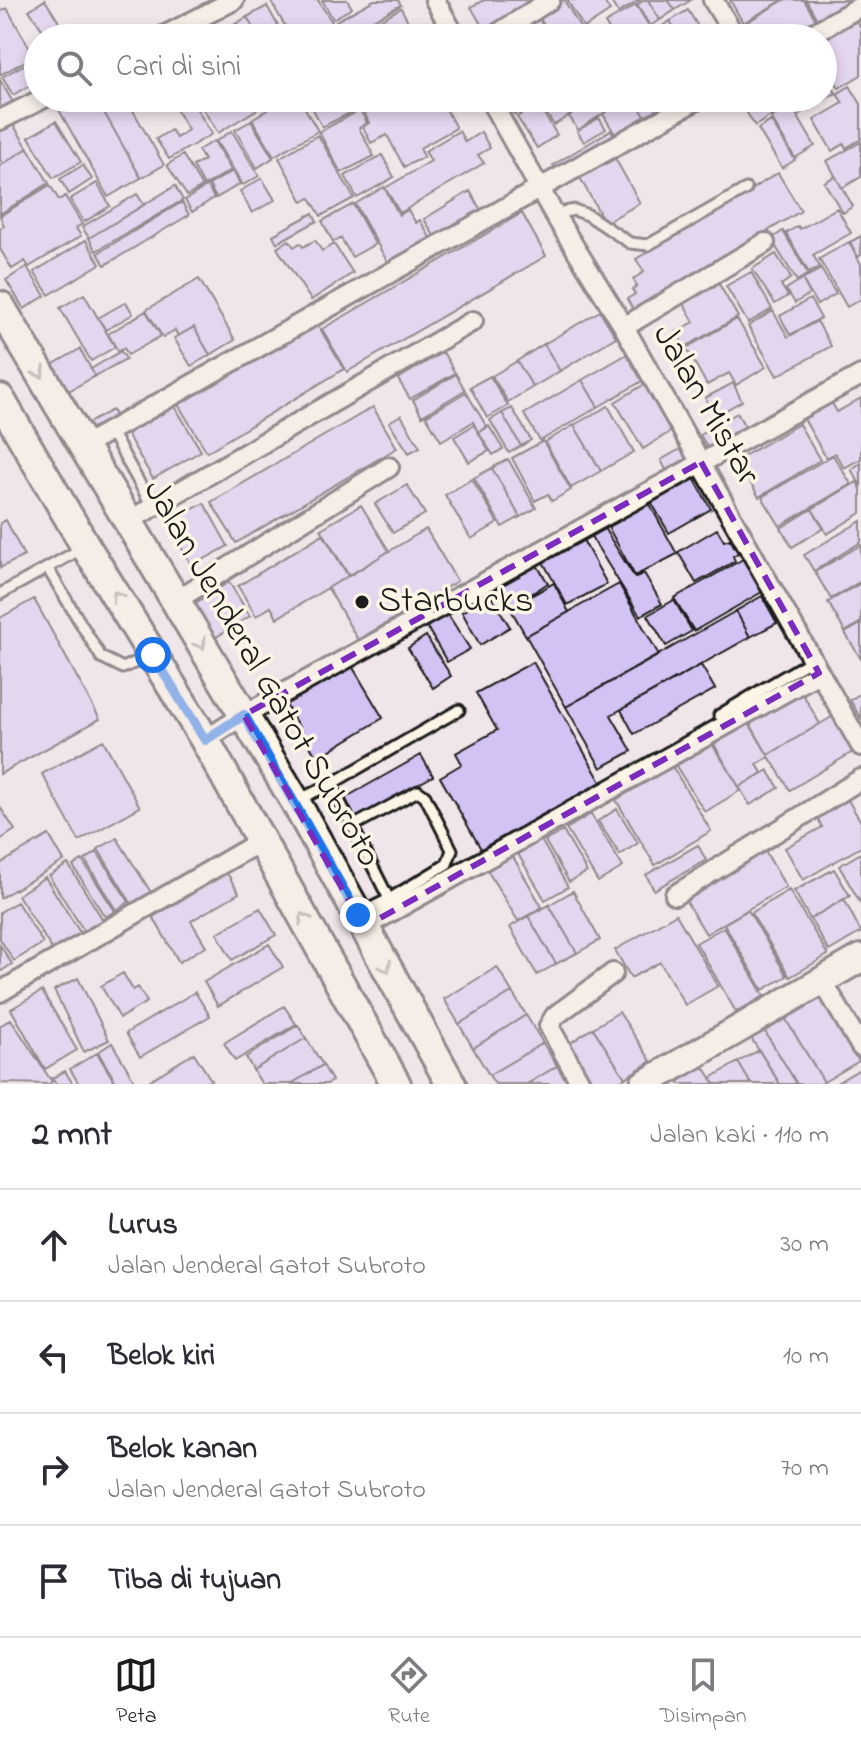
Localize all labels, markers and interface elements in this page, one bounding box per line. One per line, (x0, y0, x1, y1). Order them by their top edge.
search box (24, 24, 837, 112)
icon: search (52, 46, 96, 90)
text: Cari di sini (116, 46, 242, 90)
street label: Jalan Mistar (637, 314, 773, 496)
one-way arrow (30, 364, 45, 379)
street label: Jalan Jenderal Gatot Subroto (128, 470, 394, 878)
place label: Starbucks (378, 576, 533, 629)
one-way arrow (111, 590, 126, 605)
marker: Starbucks (353, 593, 371, 611)
one-way arrow (192, 635, 207, 650)
route start (135, 637, 171, 673)
route end (340, 897, 376, 933)
one-way arrow (298, 912, 314, 926)
one-way arrow (377, 959, 392, 973)
text: 2 mnt (32, 1111, 112, 1161)
text: Jalan kaki · 110 m (650, 1117, 829, 1155)
text: Lurus (108, 1204, 178, 1248)
icon: ahead (32, 1223, 76, 1267)
text: 30 m (780, 1226, 829, 1264)
text: Jalan Jenderal Gatot Subroto (108, 1248, 426, 1286)
icon: left (32, 1335, 76, 1379)
text: Belok kiri (108, 1335, 215, 1379)
text: 10 m (783, 1338, 829, 1376)
text: Belok kanan (108, 1428, 257, 1472)
icon: right (32, 1447, 76, 1491)
text: 70 m (780, 1450, 829, 1488)
text: Jalan Jenderal Gatot Subroto (108, 1472, 426, 1510)
icon: arrive (32, 1559, 76, 1603)
text: Tiba di tujuan (108, 1559, 281, 1603)
tab: Peta (114, 1653, 158, 1733)
tab: Rute (387, 1653, 431, 1733)
tab: Disimpan (660, 1653, 747, 1733)

